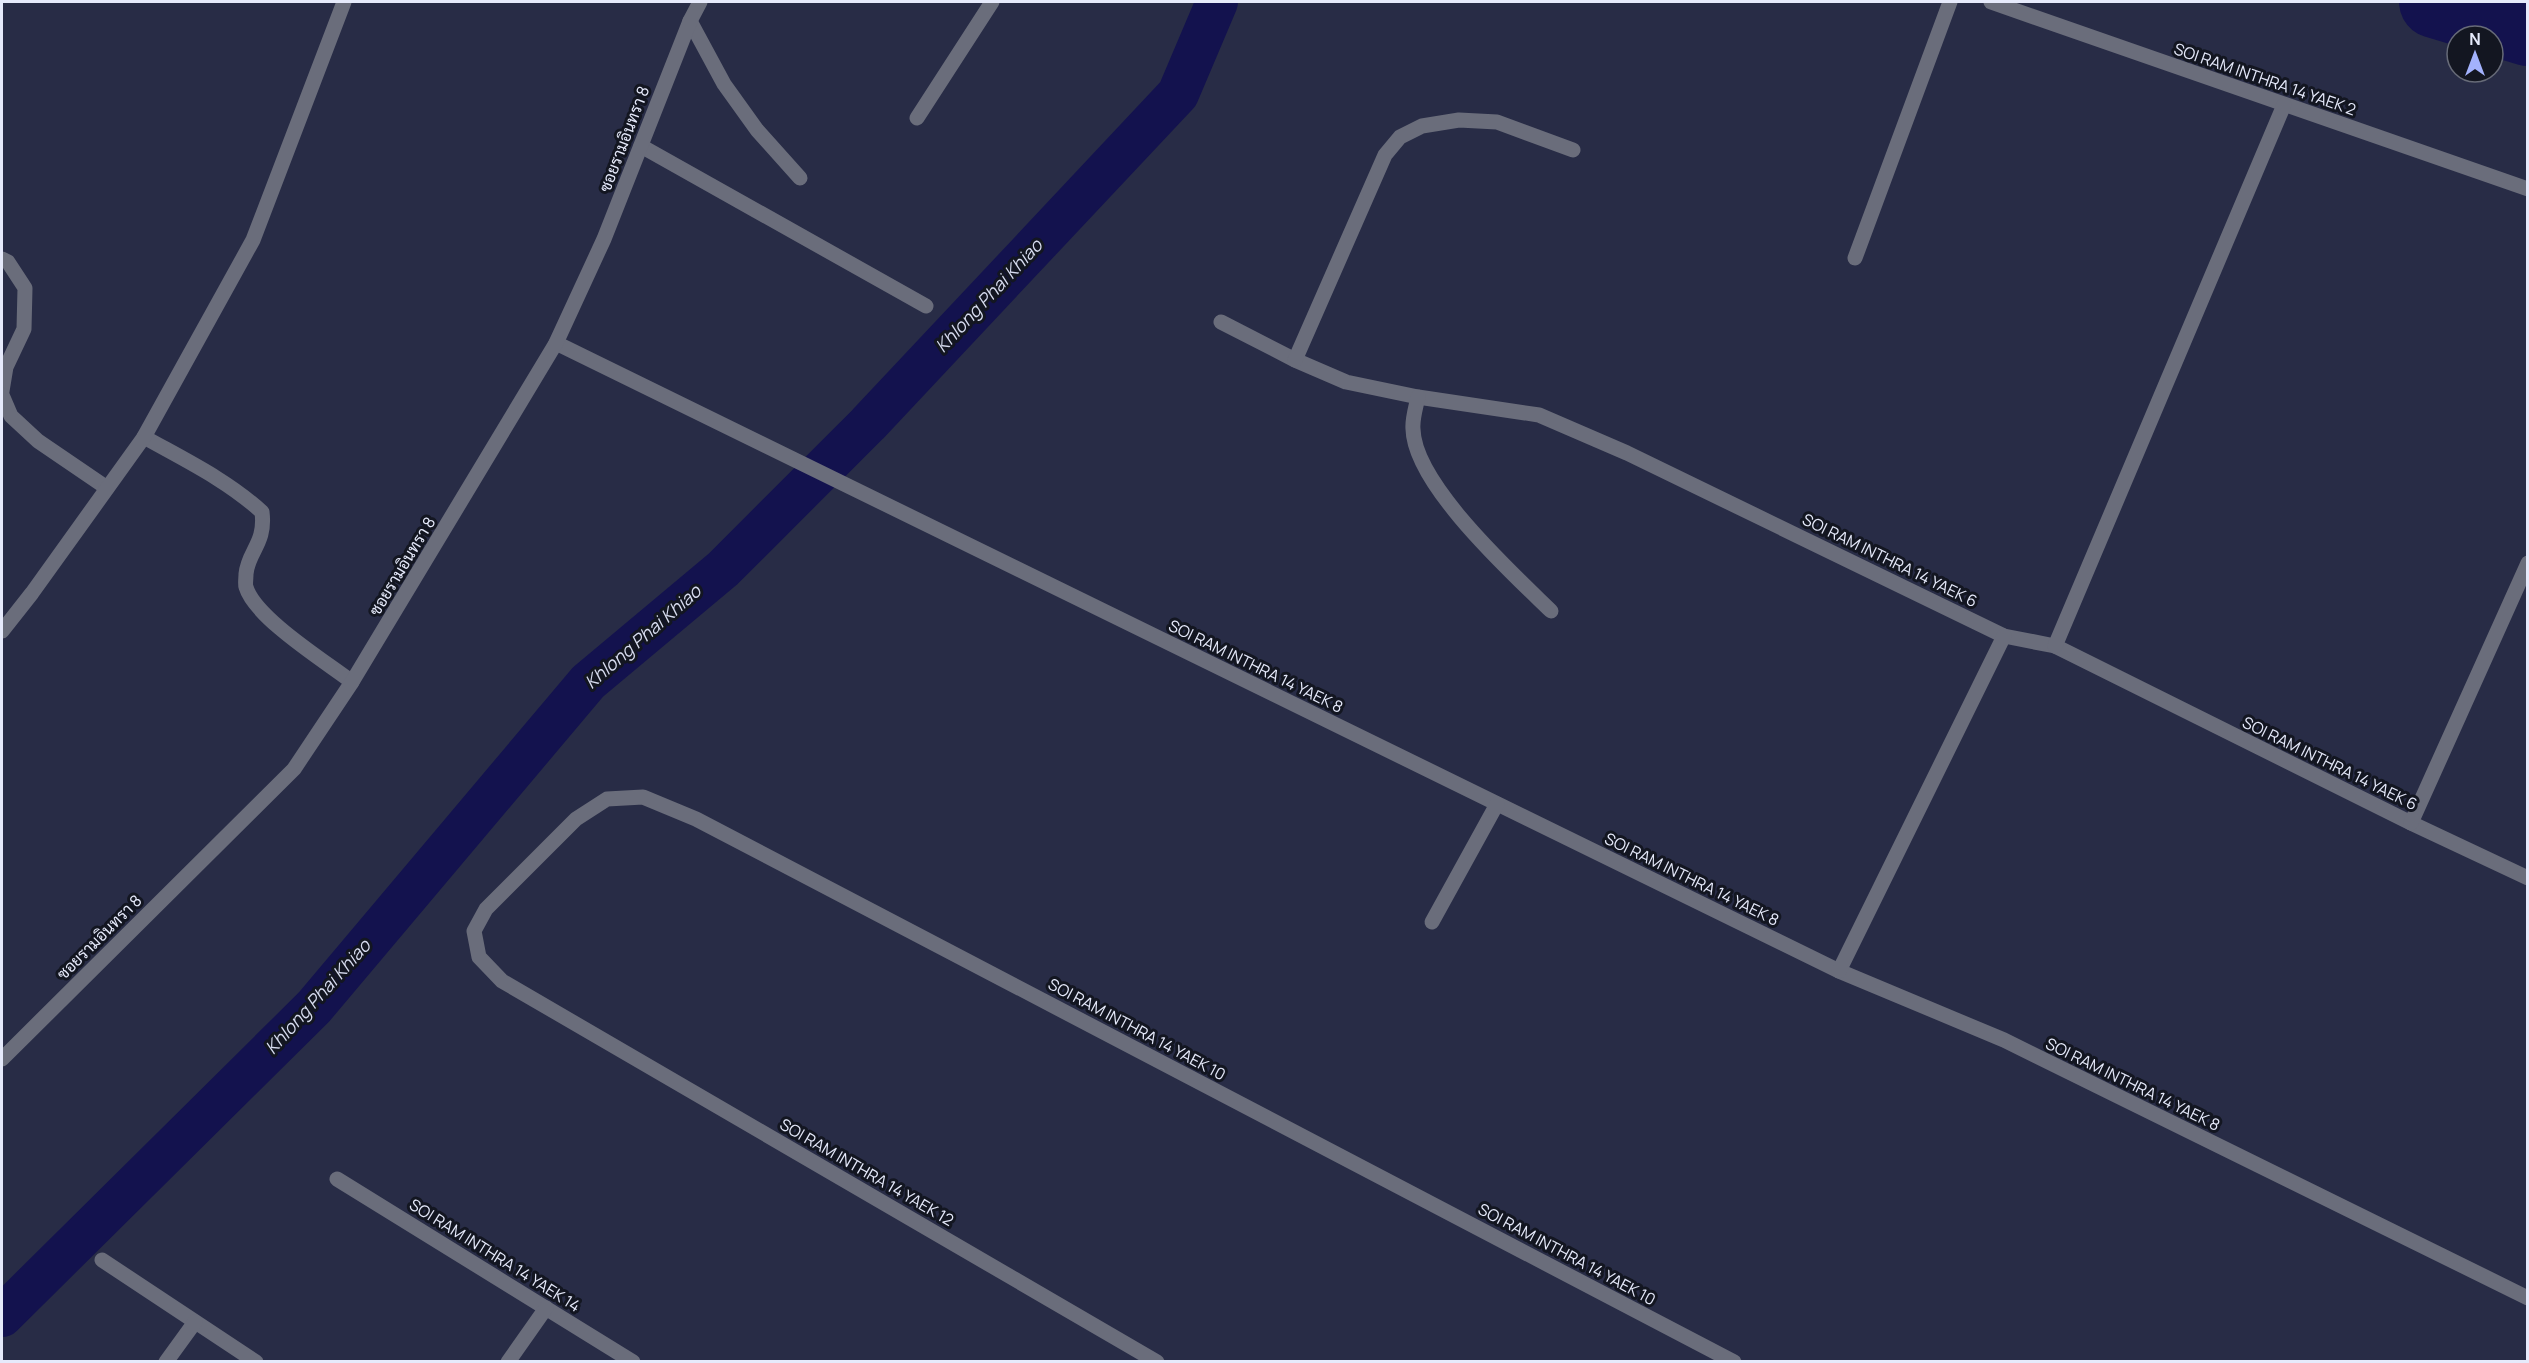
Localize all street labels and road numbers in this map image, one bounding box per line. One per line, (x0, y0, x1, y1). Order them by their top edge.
street label: SOI RAM INTHRA 14 YAEK 2 (2171, 37, 2359, 121)
street label: ซอยรามอินทรา 8 (594, 83, 654, 195)
street label: SOI RAM INTHRA 14 YAEK 6 (1799, 508, 1981, 612)
street label: ซอยรามอินทรา 8 (364, 512, 440, 620)
street label: SOI RAM INTHRA 14 YAEK 8 (1165, 614, 1347, 718)
street label: SOI RAM INTHRA 14 YAEK 6 (2239, 711, 2421, 815)
street label: SOI RAM INTHRA 14 YAEK 8 (1601, 827, 1783, 931)
street label: ซอยรามอินทรา 8 (52, 890, 146, 984)
street label: SOI RAM INTHRA 14 YAEK 10 (1044, 973, 1230, 1085)
street label: SOI RAM INTHRA 14 YAEK 8 (2042, 1032, 2224, 1136)
street label: SOI RAM INTHRA 14 YAEK 12 (776, 1113, 958, 1231)
street label: SOI RAM INTHRA 14 YAEK 14 (405, 1193, 585, 1317)
street label: SOI RAM INTHRA 14 YAEK 10 (1474, 1198, 1660, 1310)

